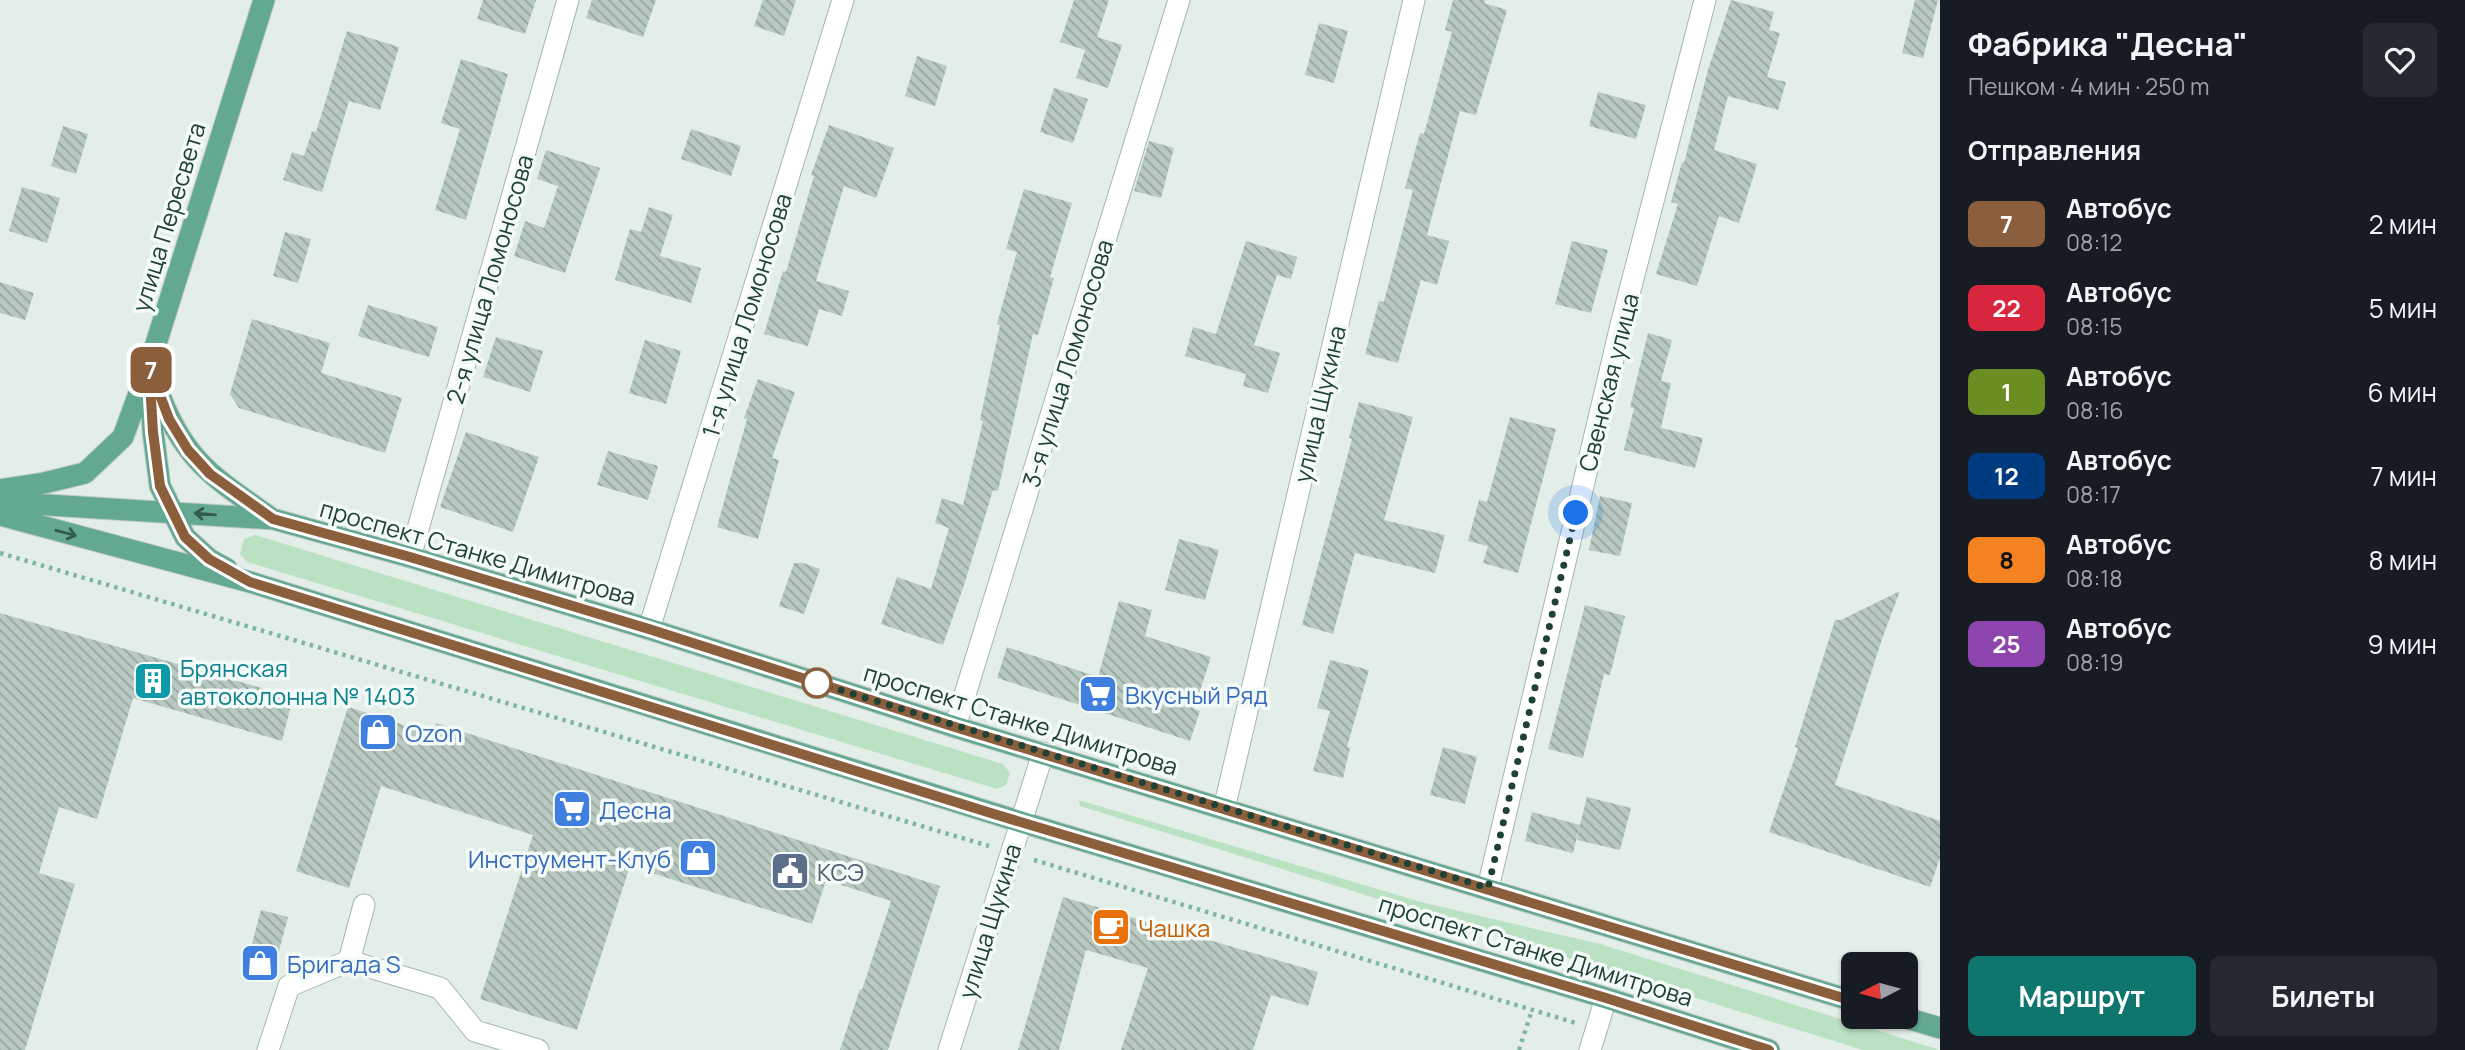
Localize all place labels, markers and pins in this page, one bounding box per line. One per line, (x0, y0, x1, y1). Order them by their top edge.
place label: Брянская автоколонна № 1403 (180, 651, 415, 712)
building icon: Брянская автоколонна № 1403 (132, 660, 174, 702)
unlabelled marker (802, 668, 832, 698)
supermarket icon: Вкусный Ряд (1077, 673, 1119, 715)
place label: Вкусный Ряд (1125, 678, 1268, 711)
shop icon: Ozon (357, 711, 399, 753)
place label: Ozon (405, 716, 463, 749)
supermarket icon: Десна (551, 788, 593, 830)
place label: Десна (599, 793, 672, 826)
shop icon: Инструмент-Клуб (677, 837, 719, 879)
place label: Инструмент-Клуб (468, 842, 671, 875)
public building icon: КСЭ (769, 850, 811, 892)
place label: КСЭ (817, 855, 864, 888)
cafe icon: Чашка (1090, 906, 1132, 948)
place label: Чашка (1138, 911, 1210, 944)
shop icon: Бригада S (239, 942, 281, 984)
place label: Бригада S (287, 947, 401, 980)

